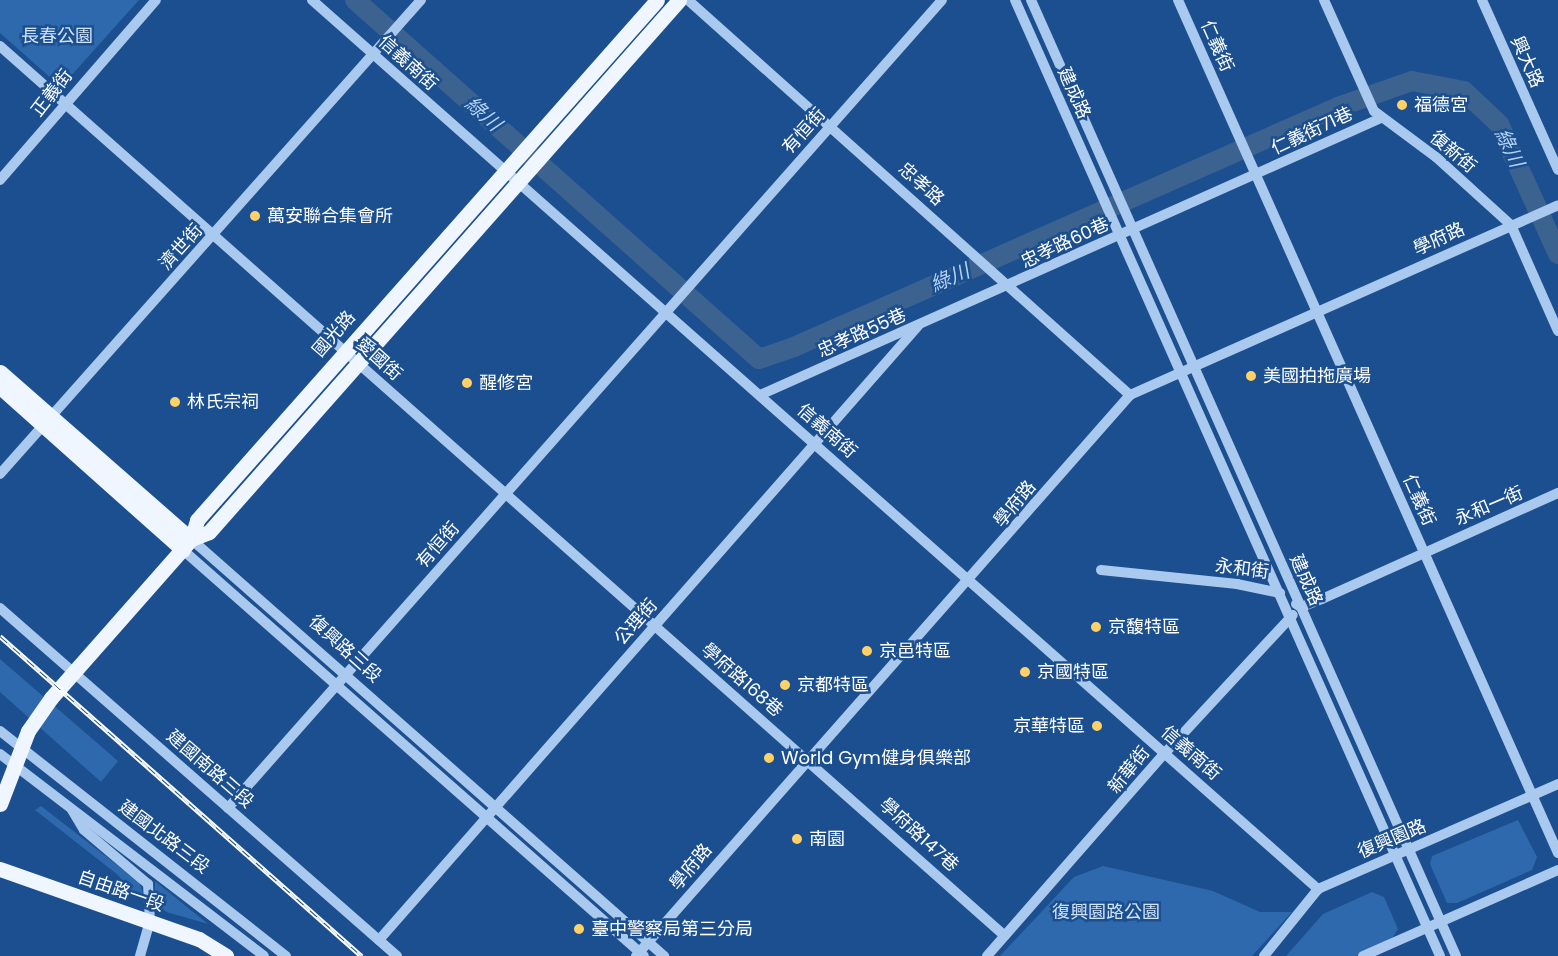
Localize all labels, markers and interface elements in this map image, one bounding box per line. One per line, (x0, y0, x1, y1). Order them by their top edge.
street label: 仁義街 (1196, 17, 1238, 75)
park label: 長春公園 (21, 25, 93, 47)
street label: 信義南街 (374, 31, 442, 95)
street label: 興大路 (1506, 33, 1548, 91)
street label: 建成路 (1053, 64, 1095, 122)
street label: 正義街 (27, 65, 77, 121)
water label: 綠川 (460, 92, 506, 136)
place label: 福德宮 (1414, 94, 1468, 116)
marker: 福德宮 (1395, 98, 1409, 112)
street label: 仁義街71巷 (1268, 103, 1356, 159)
street label: 有恒街 (778, 104, 830, 158)
water label: 綠川 (1489, 125, 1529, 171)
street label: 復新街 (1425, 126, 1481, 178)
street label: 忠孝路 (894, 158, 948, 210)
place label: 萬安聯合集會所 (267, 205, 393, 227)
marker: 萬安聯合集會所 (248, 209, 262, 223)
street label: 忠孝路60巷 (1018, 213, 1112, 273)
street label: 學府路 (1410, 218, 1468, 260)
street label: 濟世街 (155, 220, 207, 274)
water label: 綠川 (927, 259, 973, 297)
street label: 忠孝路55巷 (814, 304, 910, 362)
street label: 國光路 (308, 307, 360, 361)
street label: 愛國街 (352, 333, 406, 385)
place label: 美國拍拖廣場 (1263, 365, 1371, 387)
marker: 美國拍拖廣場 (1244, 369, 1258, 383)
place label: 醒修宮 (479, 372, 533, 394)
marker: 醒修宮 (460, 376, 474, 390)
place label: 林氏宗祠 (187, 391, 259, 413)
marker: 林氏宗祠 (168, 395, 182, 409)
street label: 信義南街 (793, 399, 861, 463)
street label: 仁義街 (1398, 471, 1440, 529)
street label: 學府路 (989, 476, 1041, 532)
street label: 永和一街 (1452, 482, 1526, 530)
street label: 有恒街 (412, 518, 464, 572)
street label: 建成路 (1285, 551, 1327, 609)
street label: 永和街 (1214, 555, 1270, 583)
street label: 公理街 (610, 595, 662, 649)
street label: 復興路三段 (304, 611, 386, 687)
place label: 京馥特區 (1108, 616, 1180, 638)
marker: 京馥特區 (1089, 620, 1103, 634)
street label: 學府路168巷 (697, 639, 787, 721)
place label: 京邑特區 (879, 640, 951, 662)
marker: 京邑特區 (860, 644, 874, 658)
place label: 京國特區 (1037, 661, 1109, 683)
marker: 京國特區 (1018, 665, 1032, 679)
place label: 京都特區 (797, 674, 869, 696)
marker: 京都特區 (778, 678, 792, 692)
place label: 京華特區 (1013, 715, 1085, 737)
marker: 京華特區 (1090, 719, 1104, 733)
street label: 信義南街 (1157, 721, 1225, 785)
street label: 建國南路三段 (162, 725, 258, 813)
street label: 新華街 (1104, 742, 1154, 798)
place label: World Gym健身俱樂部 (781, 747, 971, 769)
marker: World Gym健身俱樂部 (762, 751, 776, 765)
street label: 學府路147巷 (875, 794, 963, 876)
street label: 建國北路三段 (114, 796, 214, 878)
street label: 復興園路 (1355, 815, 1429, 863)
place label: 南園 (809, 828, 845, 850)
marker: 南園 (790, 832, 804, 846)
street label: 學府路 (665, 839, 717, 895)
street label: 自由路一段 (75, 866, 167, 916)
park label: 復興園路公園 (1052, 901, 1160, 923)
place label: 臺中警察局第三分局 (591, 918, 753, 940)
marker: 臺中警察局第三分局 (572, 922, 586, 936)

